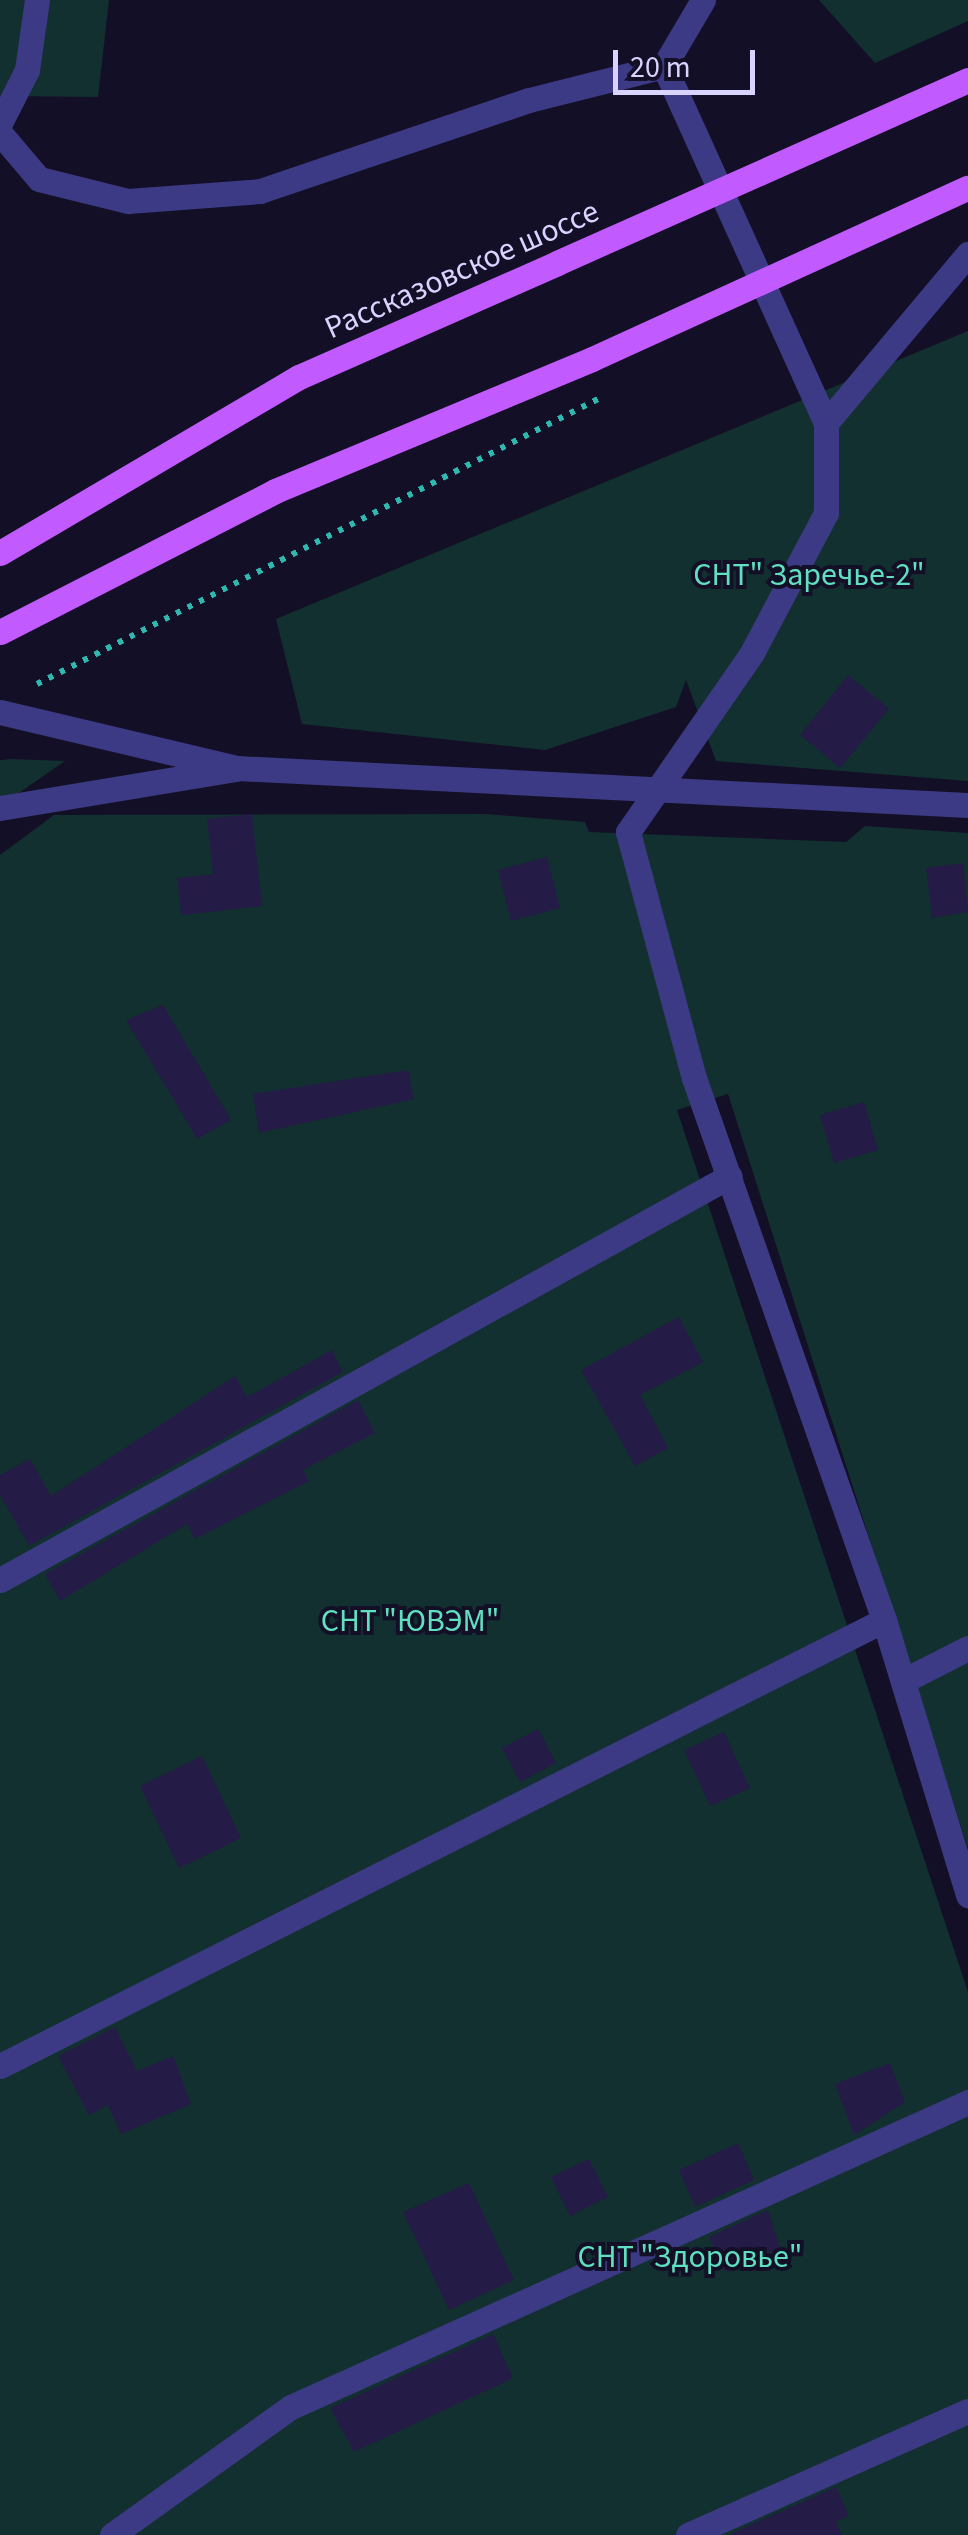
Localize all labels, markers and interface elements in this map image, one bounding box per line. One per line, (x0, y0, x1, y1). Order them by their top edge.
scale bar (618, 30, 760, 92)
text: 20 m (630, 46, 691, 89)
street label: Рассказовское шоссе (319, 192, 605, 348)
park label: СНТ" Заречье-2" (693, 556, 925, 594)
park label: СНТ "ЮВЭМ" (321, 1602, 499, 1640)
park label: СНТ "Здоровье" (578, 2238, 802, 2276)

